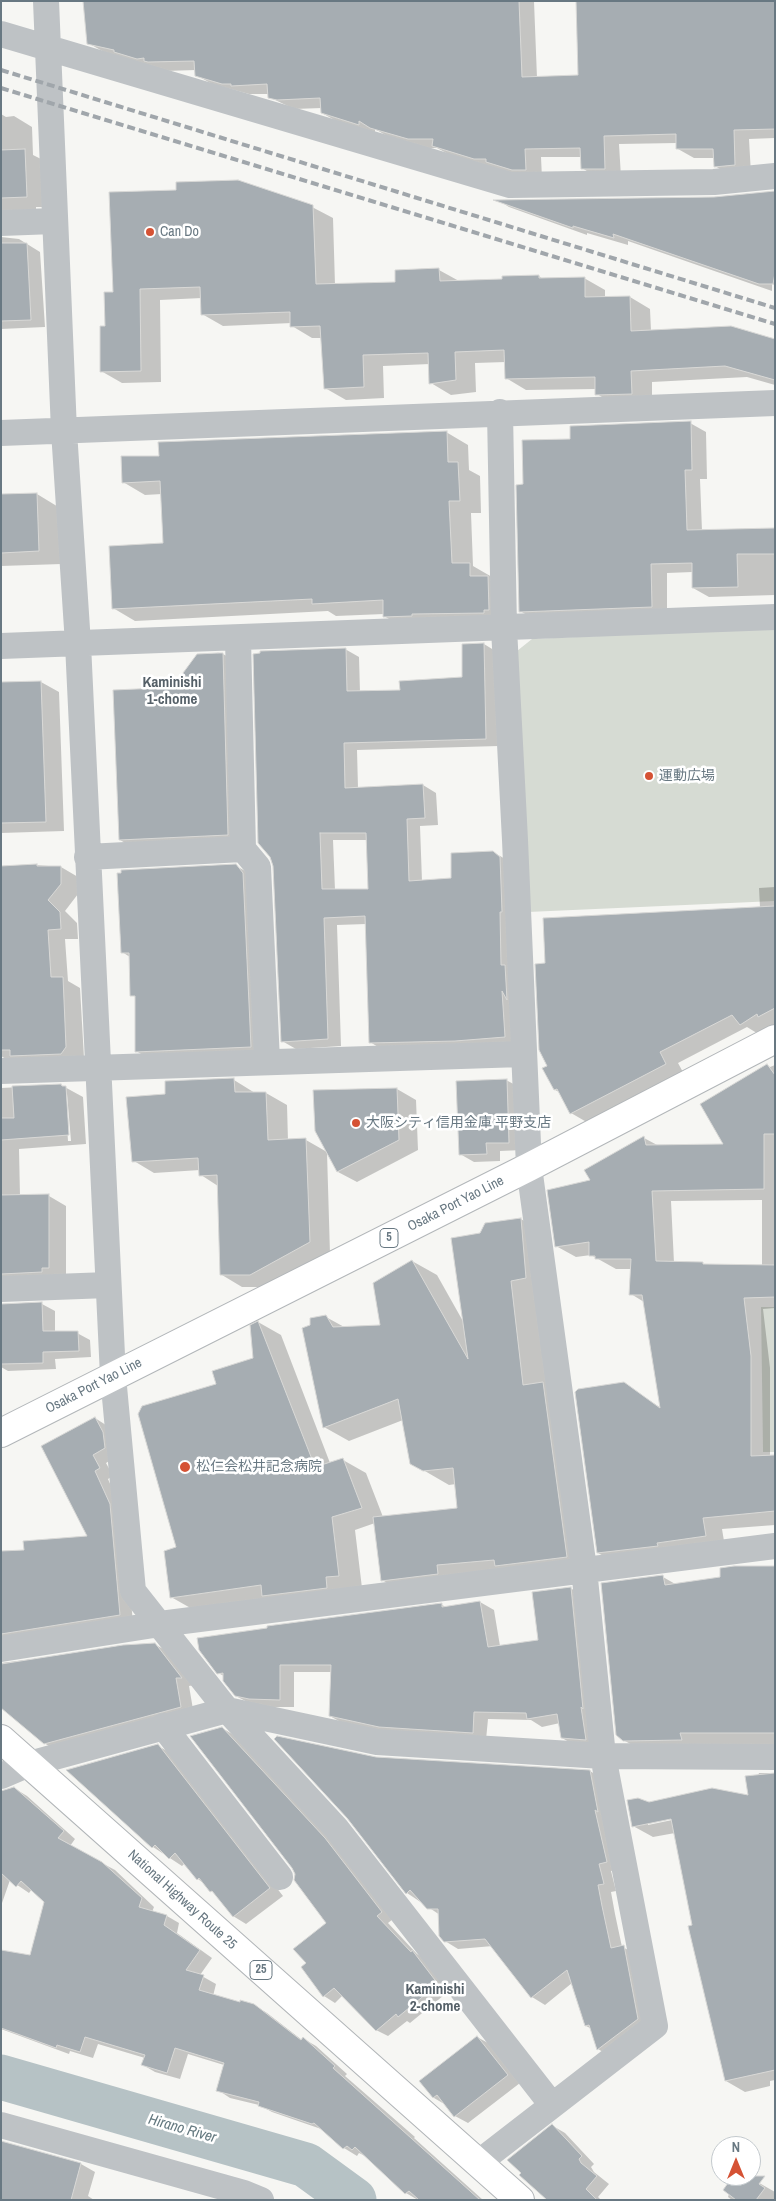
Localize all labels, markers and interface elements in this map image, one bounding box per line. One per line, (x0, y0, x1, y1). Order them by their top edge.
place label: Can Do (160, 224, 199, 240)
marker: Can Do (144, 226, 156, 238)
district label: Kaminishi 1-chome (143, 674, 201, 709)
place label: 運動広場 (659, 768, 715, 784)
marker: 運動広場 (643, 770, 655, 782)
place label: 大阪シティ信用金庫 平野支店 (366, 1115, 551, 1131)
marker: 大阪シティ信用金庫 平野支店 (350, 1117, 362, 1129)
street label: Osaka Port Yao Line (405, 1173, 507, 1235)
road number: 5 (380, 1228, 398, 1248)
street label: Osaka Port Yao Line (43, 1355, 145, 1417)
place label: 松仁会松井記念病院 (196, 1459, 322, 1475)
marker: 松仁会松井記念病院 (178, 1460, 192, 1474)
street label: National Highway Route 25 (124, 1847, 240, 1953)
road number: 25 (250, 1960, 272, 1980)
district label: Kaminishi 2-chome (406, 1981, 464, 2016)
water label: Hirano River (146, 2111, 218, 2147)
north arrow (711, 2136, 761, 2186)
text: N (732, 2138, 740, 2156)

